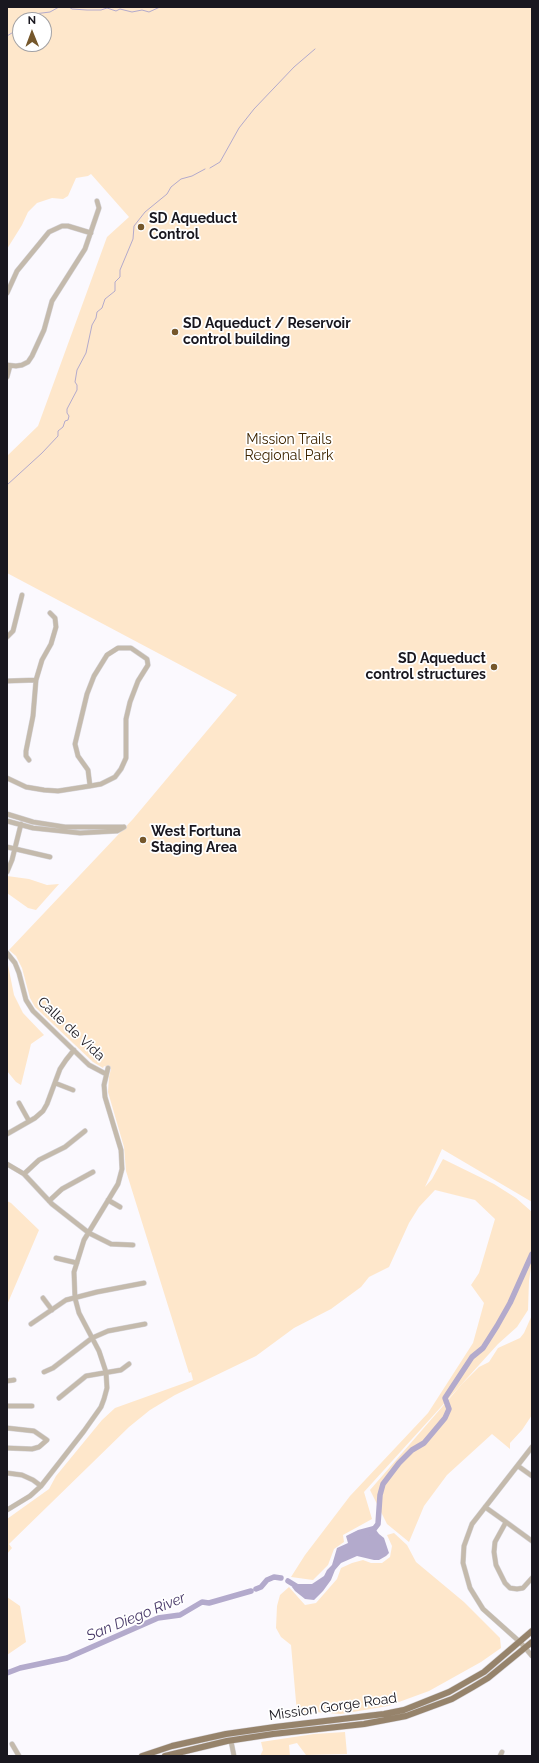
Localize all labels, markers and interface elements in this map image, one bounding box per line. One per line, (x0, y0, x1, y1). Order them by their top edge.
north arrow (12, 12, 52, 52)
text: N (27, 14, 36, 27)
place label: SD Aqueduct Control (149, 211, 237, 244)
marker: SD Aqueduct Control (136, 222, 146, 232)
place label: SD Aqueduct / Reservoir control building (183, 316, 351, 348)
marker: SD Aqueduct / Reservoir control building (170, 327, 180, 337)
park label: Mission Trails Regional Park (245, 432, 333, 464)
place label: SD Aqueduct control structures (365, 651, 486, 684)
marker: SD Aqueduct control structures (489, 662, 499, 672)
place label: West Fortuna Staging Area (151, 824, 241, 856)
marker: West Fortuna Staging Area (138, 835, 148, 845)
street label: Calle de Vida (34, 994, 108, 1064)
water label: San Diego River (84, 1589, 188, 1645)
street label: Mission Gorge Road (268, 1690, 398, 1724)

